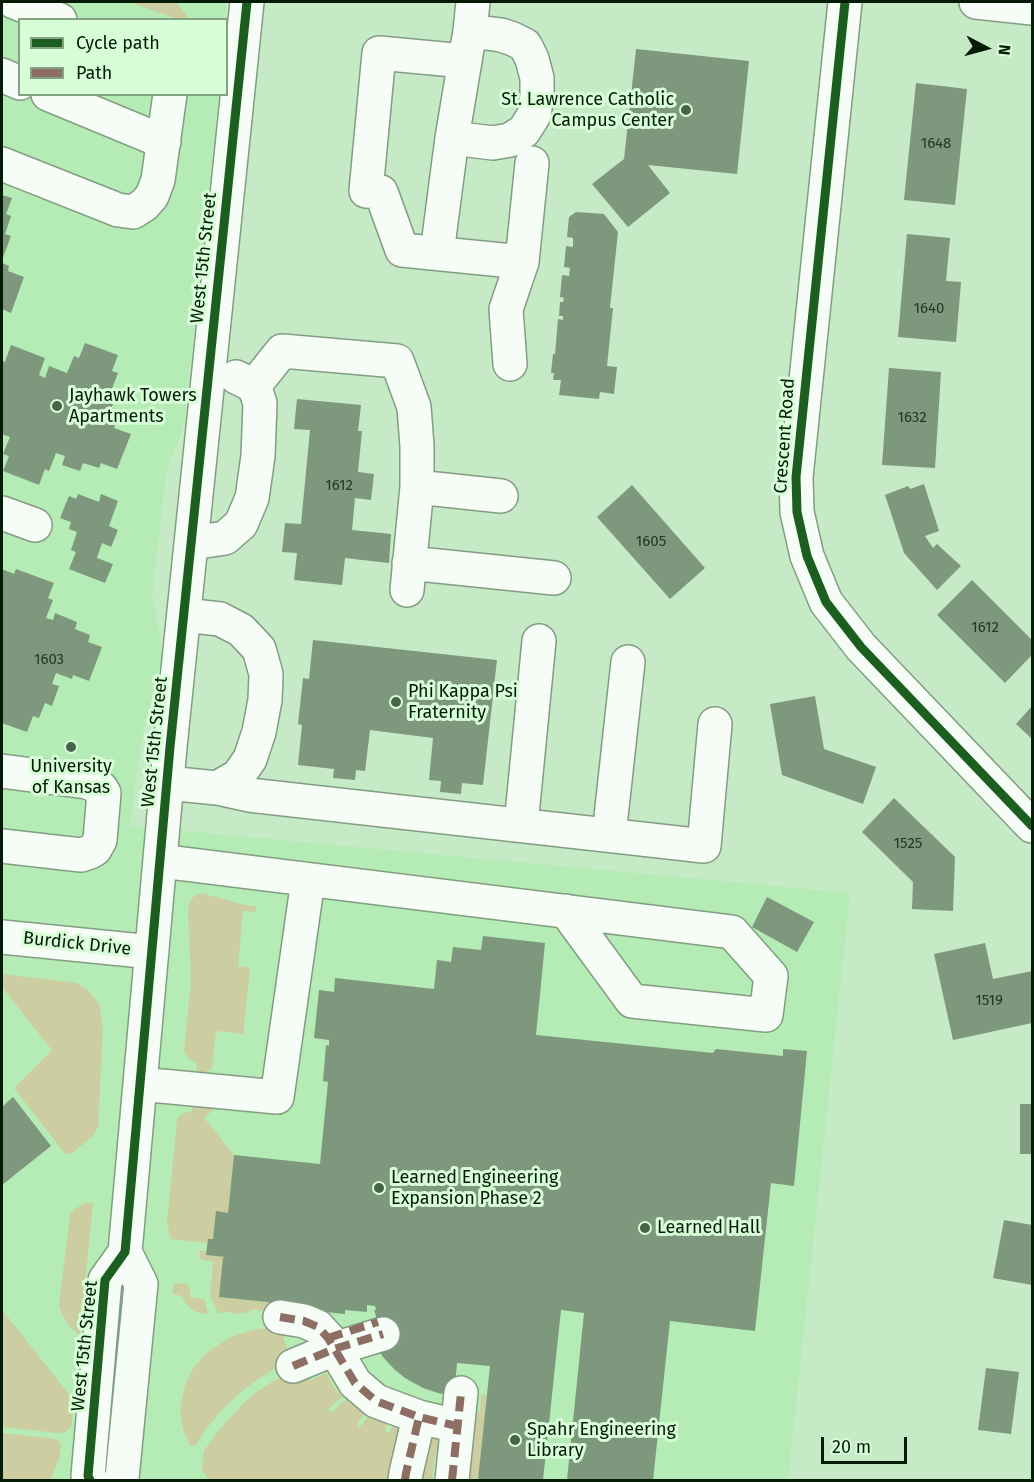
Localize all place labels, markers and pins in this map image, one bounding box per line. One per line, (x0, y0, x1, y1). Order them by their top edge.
place label: St. Lawrence Catholic Campus Center (501, 89, 674, 132)
marker: St. Lawrence Catholic Campus Center (679, 103, 693, 117)
place label: Jayhawk Towers Apartments (69, 385, 197, 428)
marker: Jayhawk Towers Apartments (50, 399, 64, 413)
place label: Phi Kappa Psi Fraternity (408, 681, 518, 724)
marker: Phi Kappa Psi Fraternity (389, 695, 403, 709)
marker: University of Kansas (64, 740, 78, 754)
place label: University of Kansas (30, 756, 112, 798)
place label: Learned Engineering Expansion Phase 2 (391, 1167, 558, 1210)
marker: Learned Engineering Expansion Phase 2 (372, 1181, 386, 1195)
place label: Learned Hall (657, 1217, 760, 1239)
marker: Learned Hall (638, 1221, 652, 1235)
place label: Spahr Engineering Library (527, 1419, 676, 1462)
marker: Spahr Engineering Library (508, 1433, 522, 1447)

